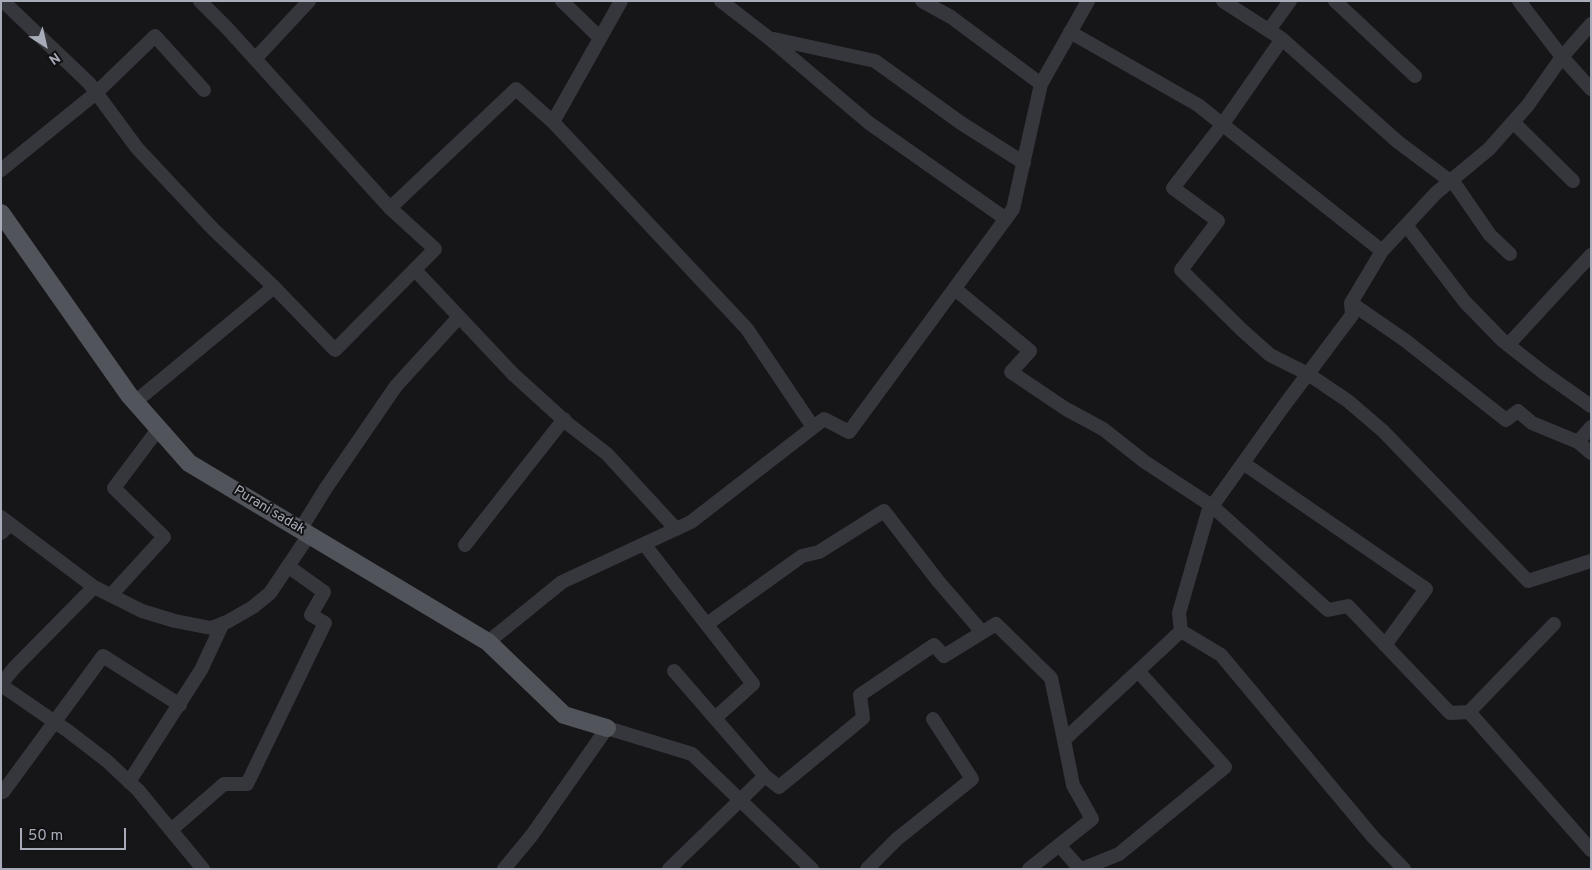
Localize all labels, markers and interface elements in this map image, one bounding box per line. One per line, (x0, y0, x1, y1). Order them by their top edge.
north arrow (20, 20, 70, 70)
text: N (45, 48, 63, 68)
street label: Purani sadak (230, 483, 308, 539)
scale bar (22, 818, 129, 850)
text: 50 m (28, 827, 63, 846)

